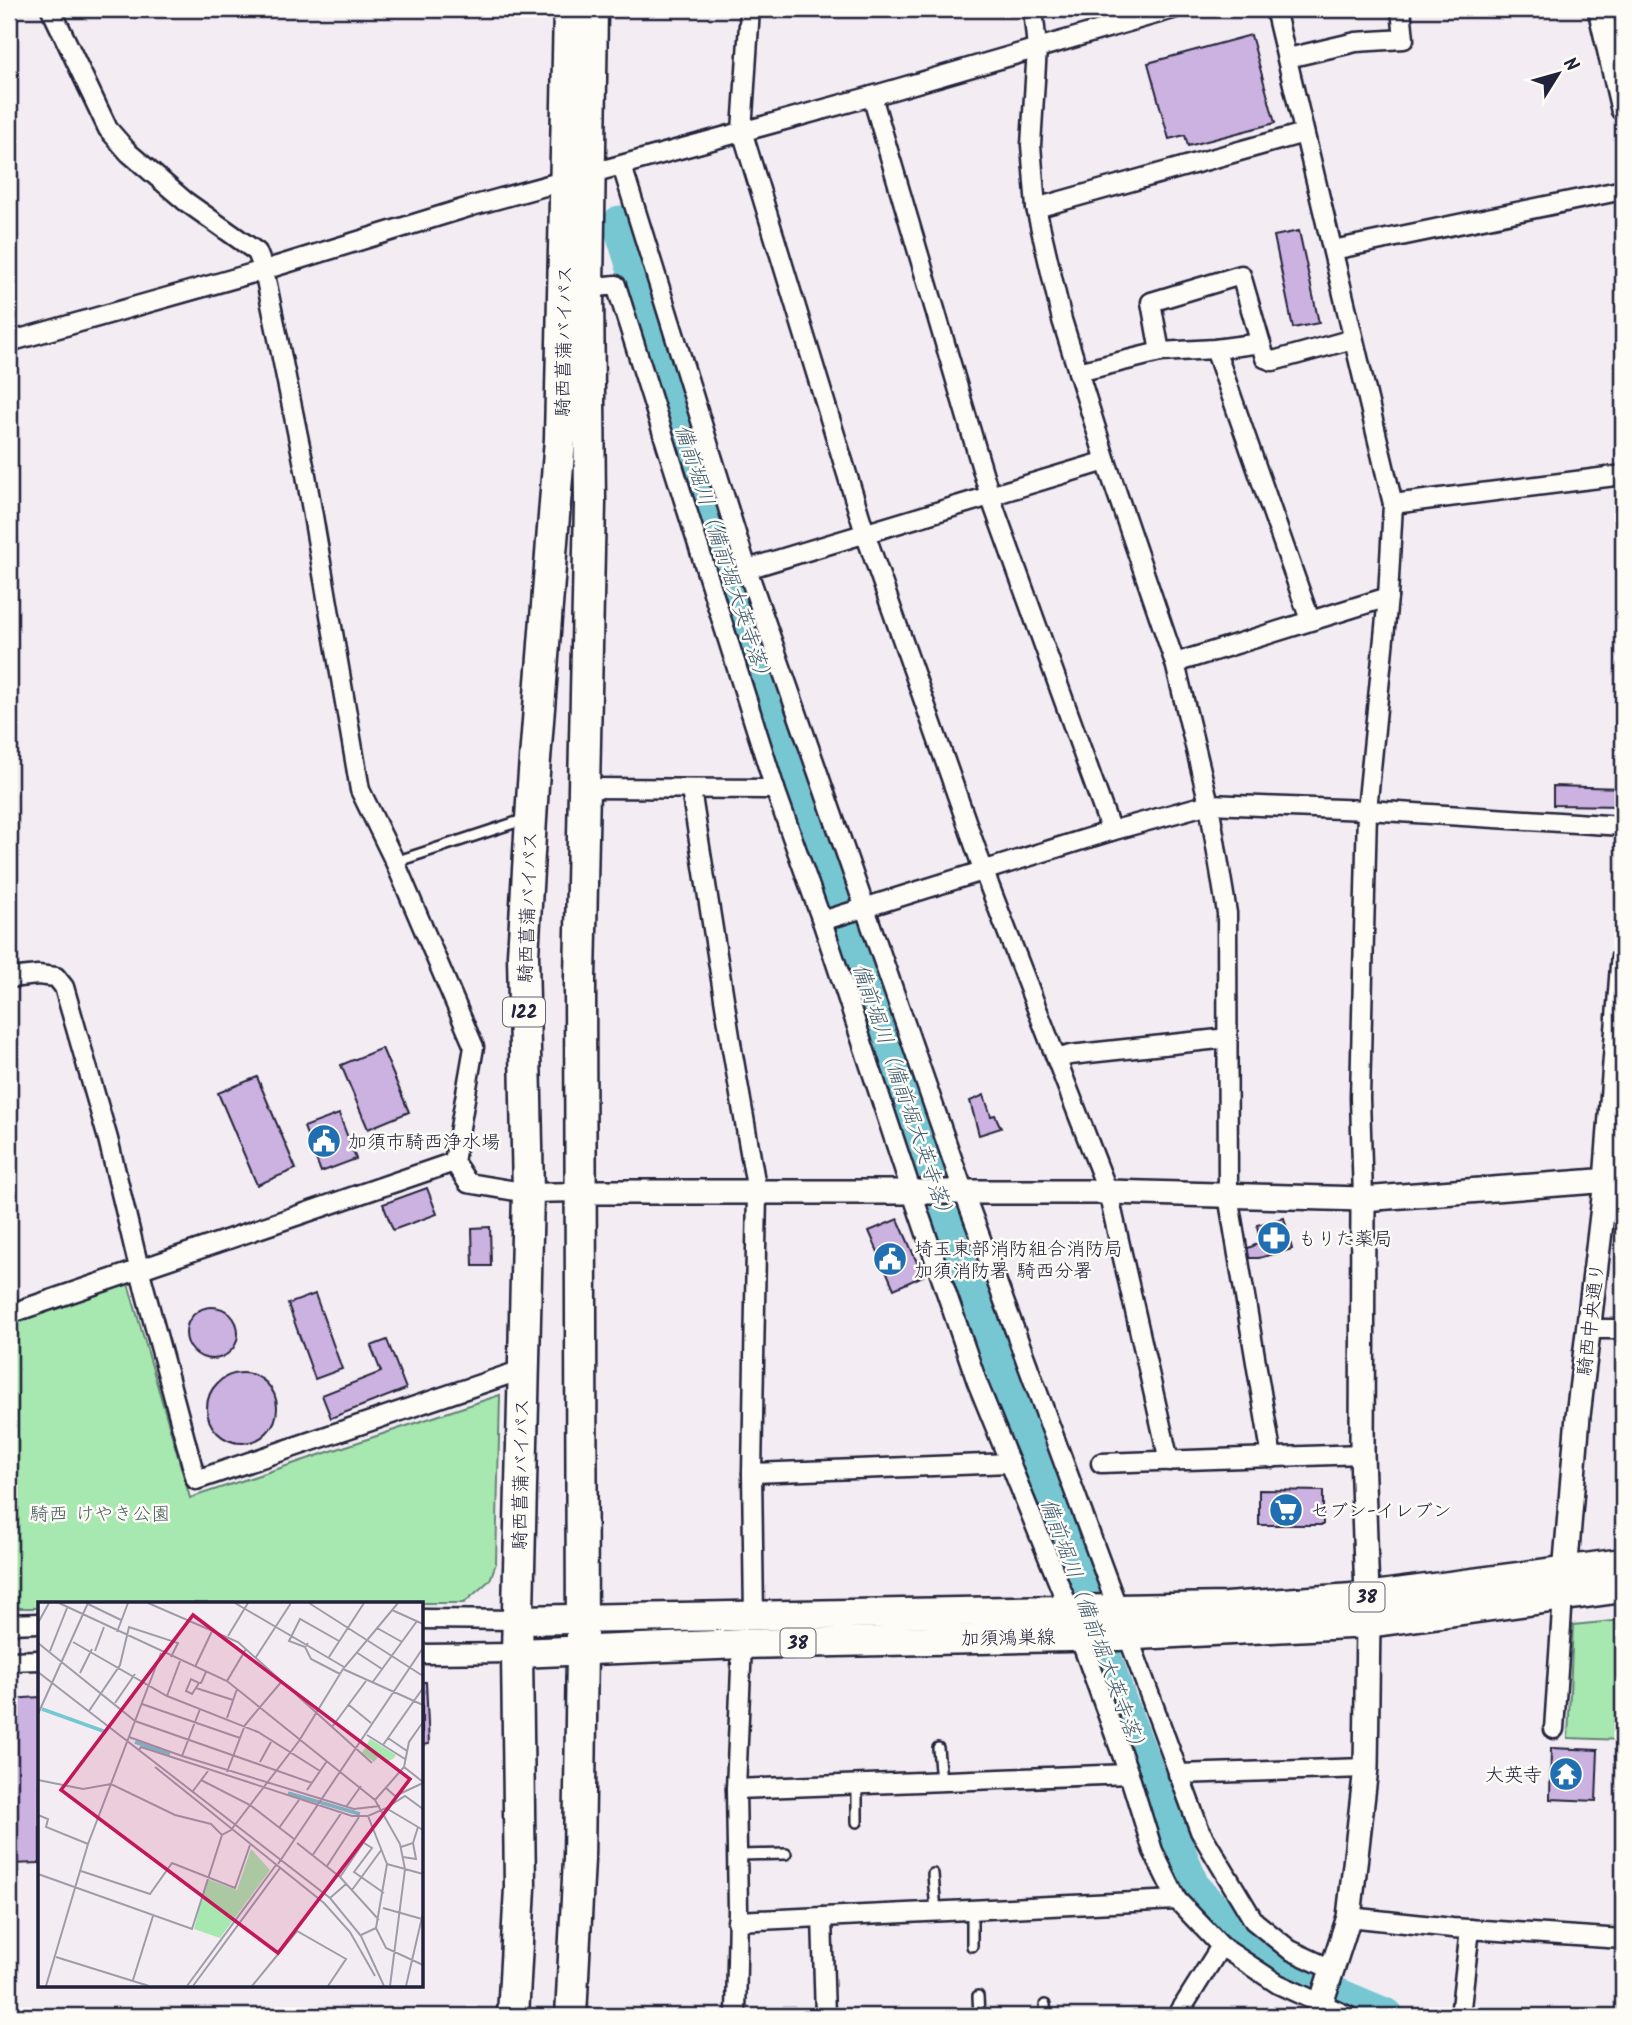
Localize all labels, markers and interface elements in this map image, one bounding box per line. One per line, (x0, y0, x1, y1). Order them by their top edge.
north arrow (1524, 38, 1594, 108)
text: N (1554, 51, 1586, 79)
street label: 騎西菖蒲バイパス (549, 265, 581, 417)
water label: 備前堀川（備前堀大英寺落） (665, 421, 780, 690)
street label: 騎西菖蒲バイパス (511, 831, 547, 983)
water label: 備前堀川（備前堀大英寺落） (843, 959, 963, 1228)
road number: 122 (503, 998, 545, 1027)
public building icon: 加須市騎西浄水場 (305, 1122, 343, 1160)
place label: 加須市騎西浄水場 (348, 1128, 500, 1158)
pharmacy icon: もりた薬局 (1255, 1219, 1293, 1257)
place label: もりた薬局 (1298, 1225, 1393, 1255)
place label: 埼玉東部消防組合消防局 加須消防署 騎西分署 (914, 1235, 1123, 1287)
public building icon: 埼玉東部消防組合消防局 加須消防署 騎西分署 (871, 1240, 909, 1278)
street label: 騎西中央通り (1570, 1261, 1614, 1378)
street label: 騎西菖蒲バイパス (506, 1398, 538, 1550)
supermarket icon: セブン-イレブン (1267, 1491, 1305, 1529)
water label: 備前堀川（備前堀大英寺落） (1030, 1494, 1155, 1761)
place label: セブン-イレブン (1310, 1497, 1452, 1527)
park label: 騎西 けやき公園 (30, 1500, 170, 1530)
road number: 38 (1350, 1582, 1384, 1612)
inset map (38, 1602, 424, 1986)
street label: 加須鴻巣線 (960, 1623, 1056, 1655)
road number: 38 (780, 1628, 816, 1658)
temple icon: 大英寺 (1547, 1755, 1585, 1793)
place label: 大英寺 (1485, 1761, 1542, 1791)

